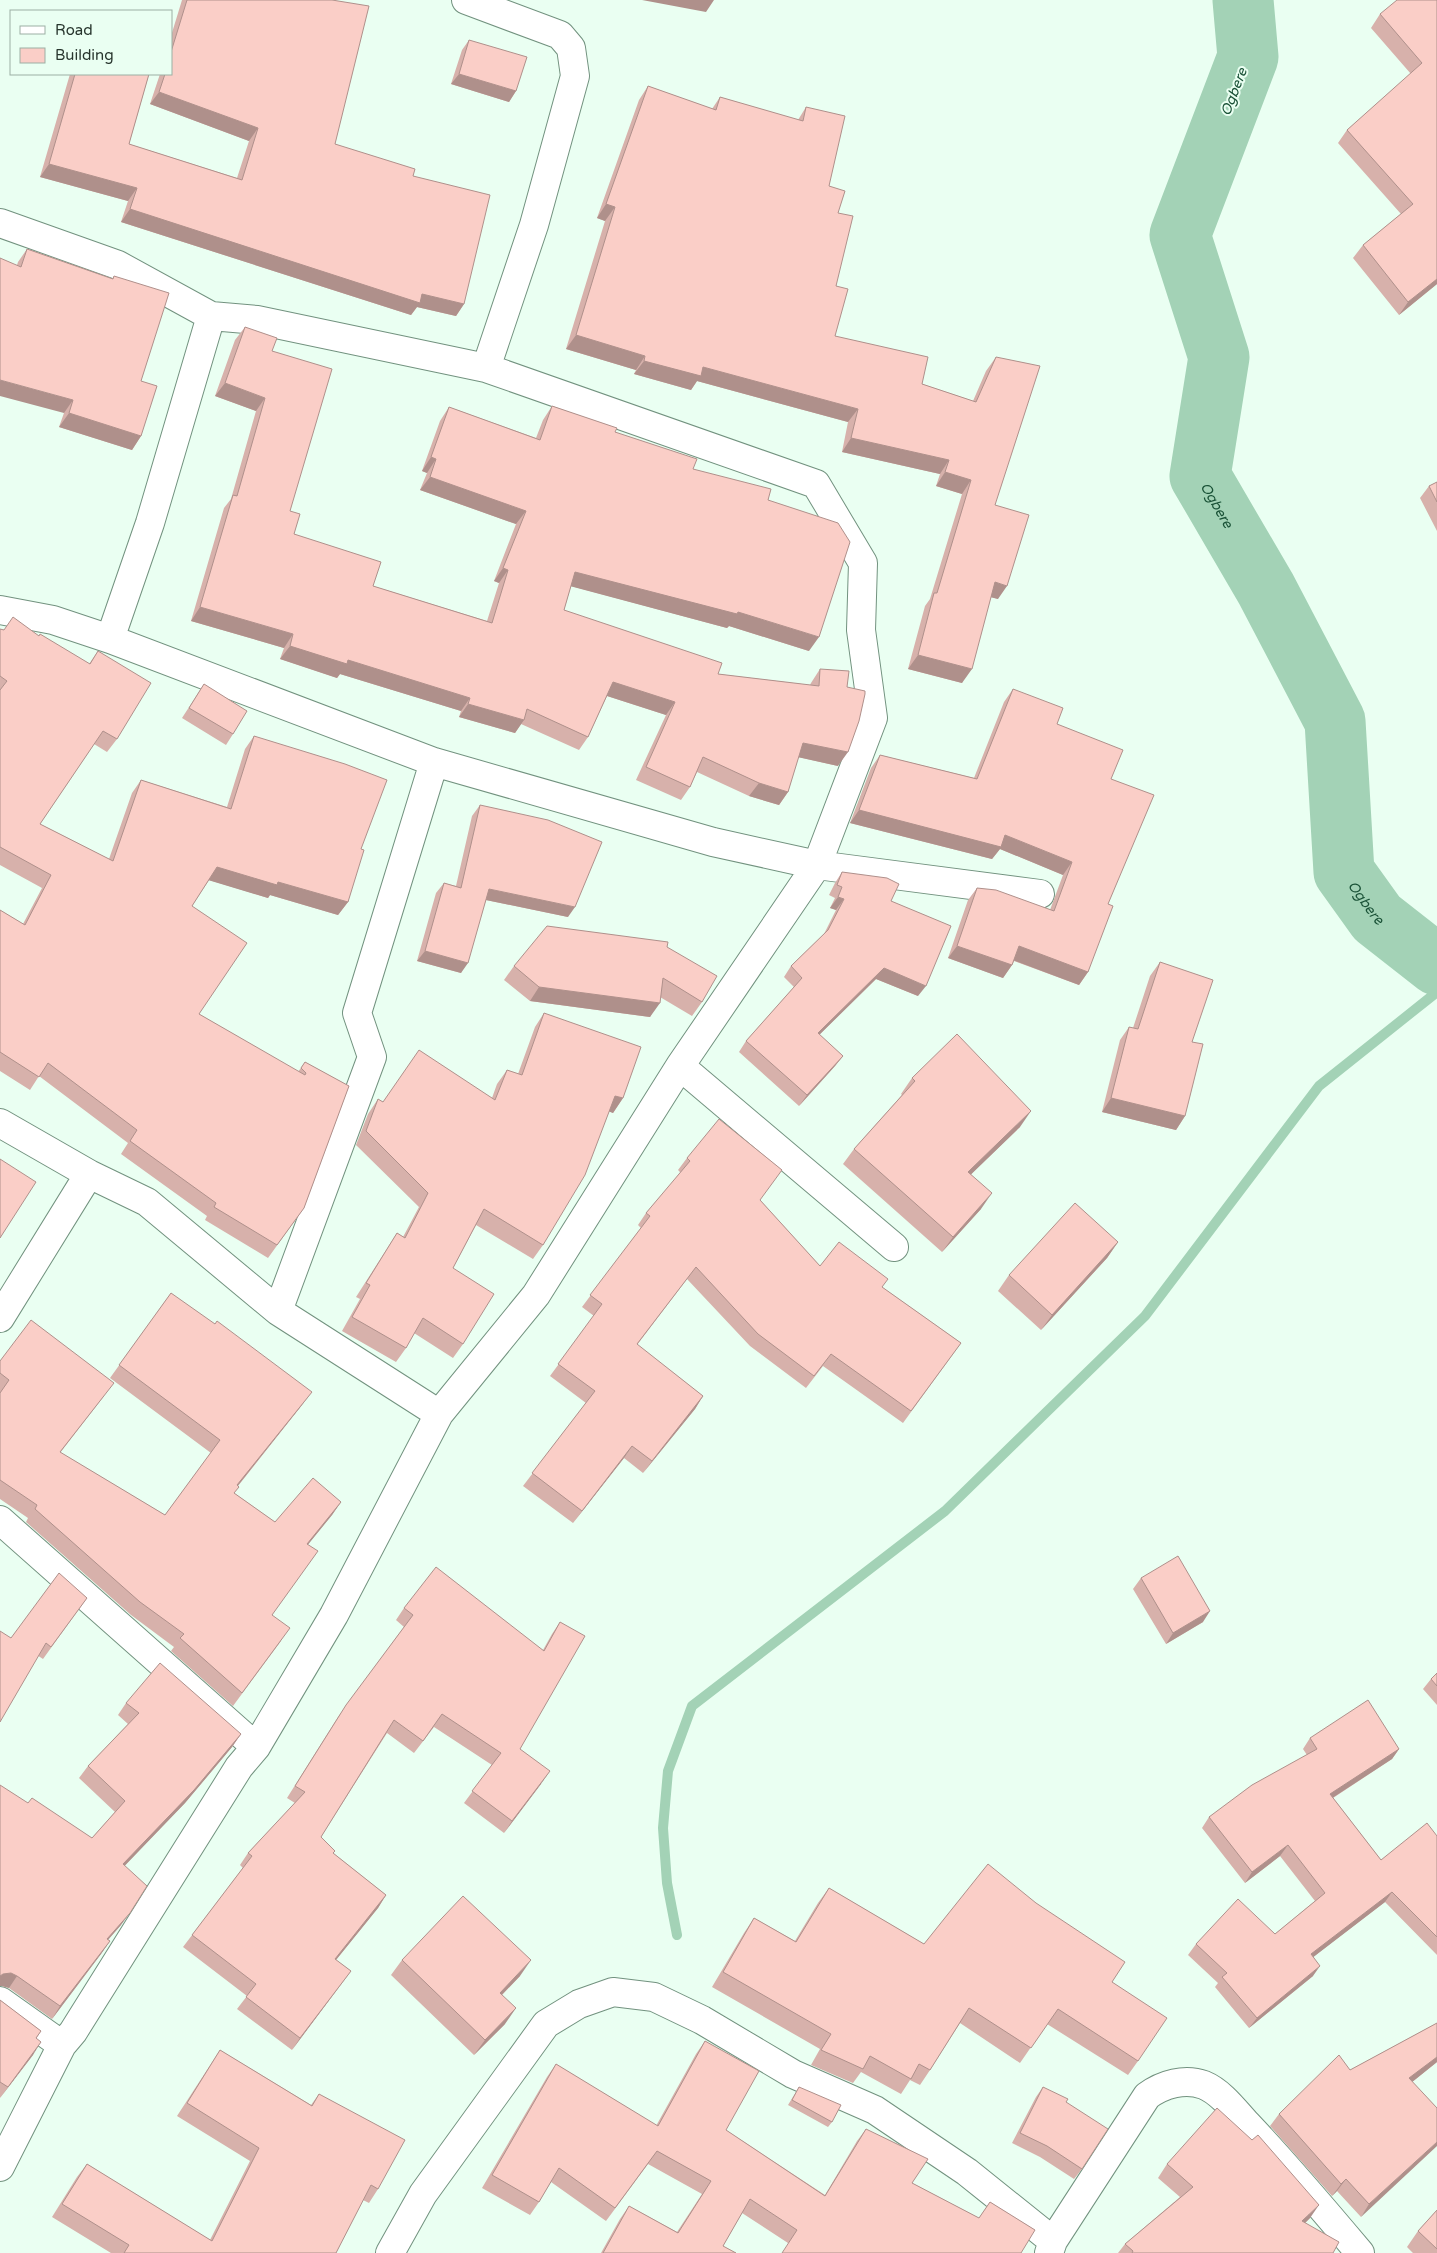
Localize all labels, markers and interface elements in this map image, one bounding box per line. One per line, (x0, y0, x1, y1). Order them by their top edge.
legend (10, 10, 172, 75)
text: Road (55, 21, 93, 39)
text: Building (55, 46, 114, 64)
water label: Ogbere (1217, 65, 1251, 118)
water label: Ogbere (1197, 479, 1237, 532)
water label: Ogbere (1344, 877, 1388, 929)

